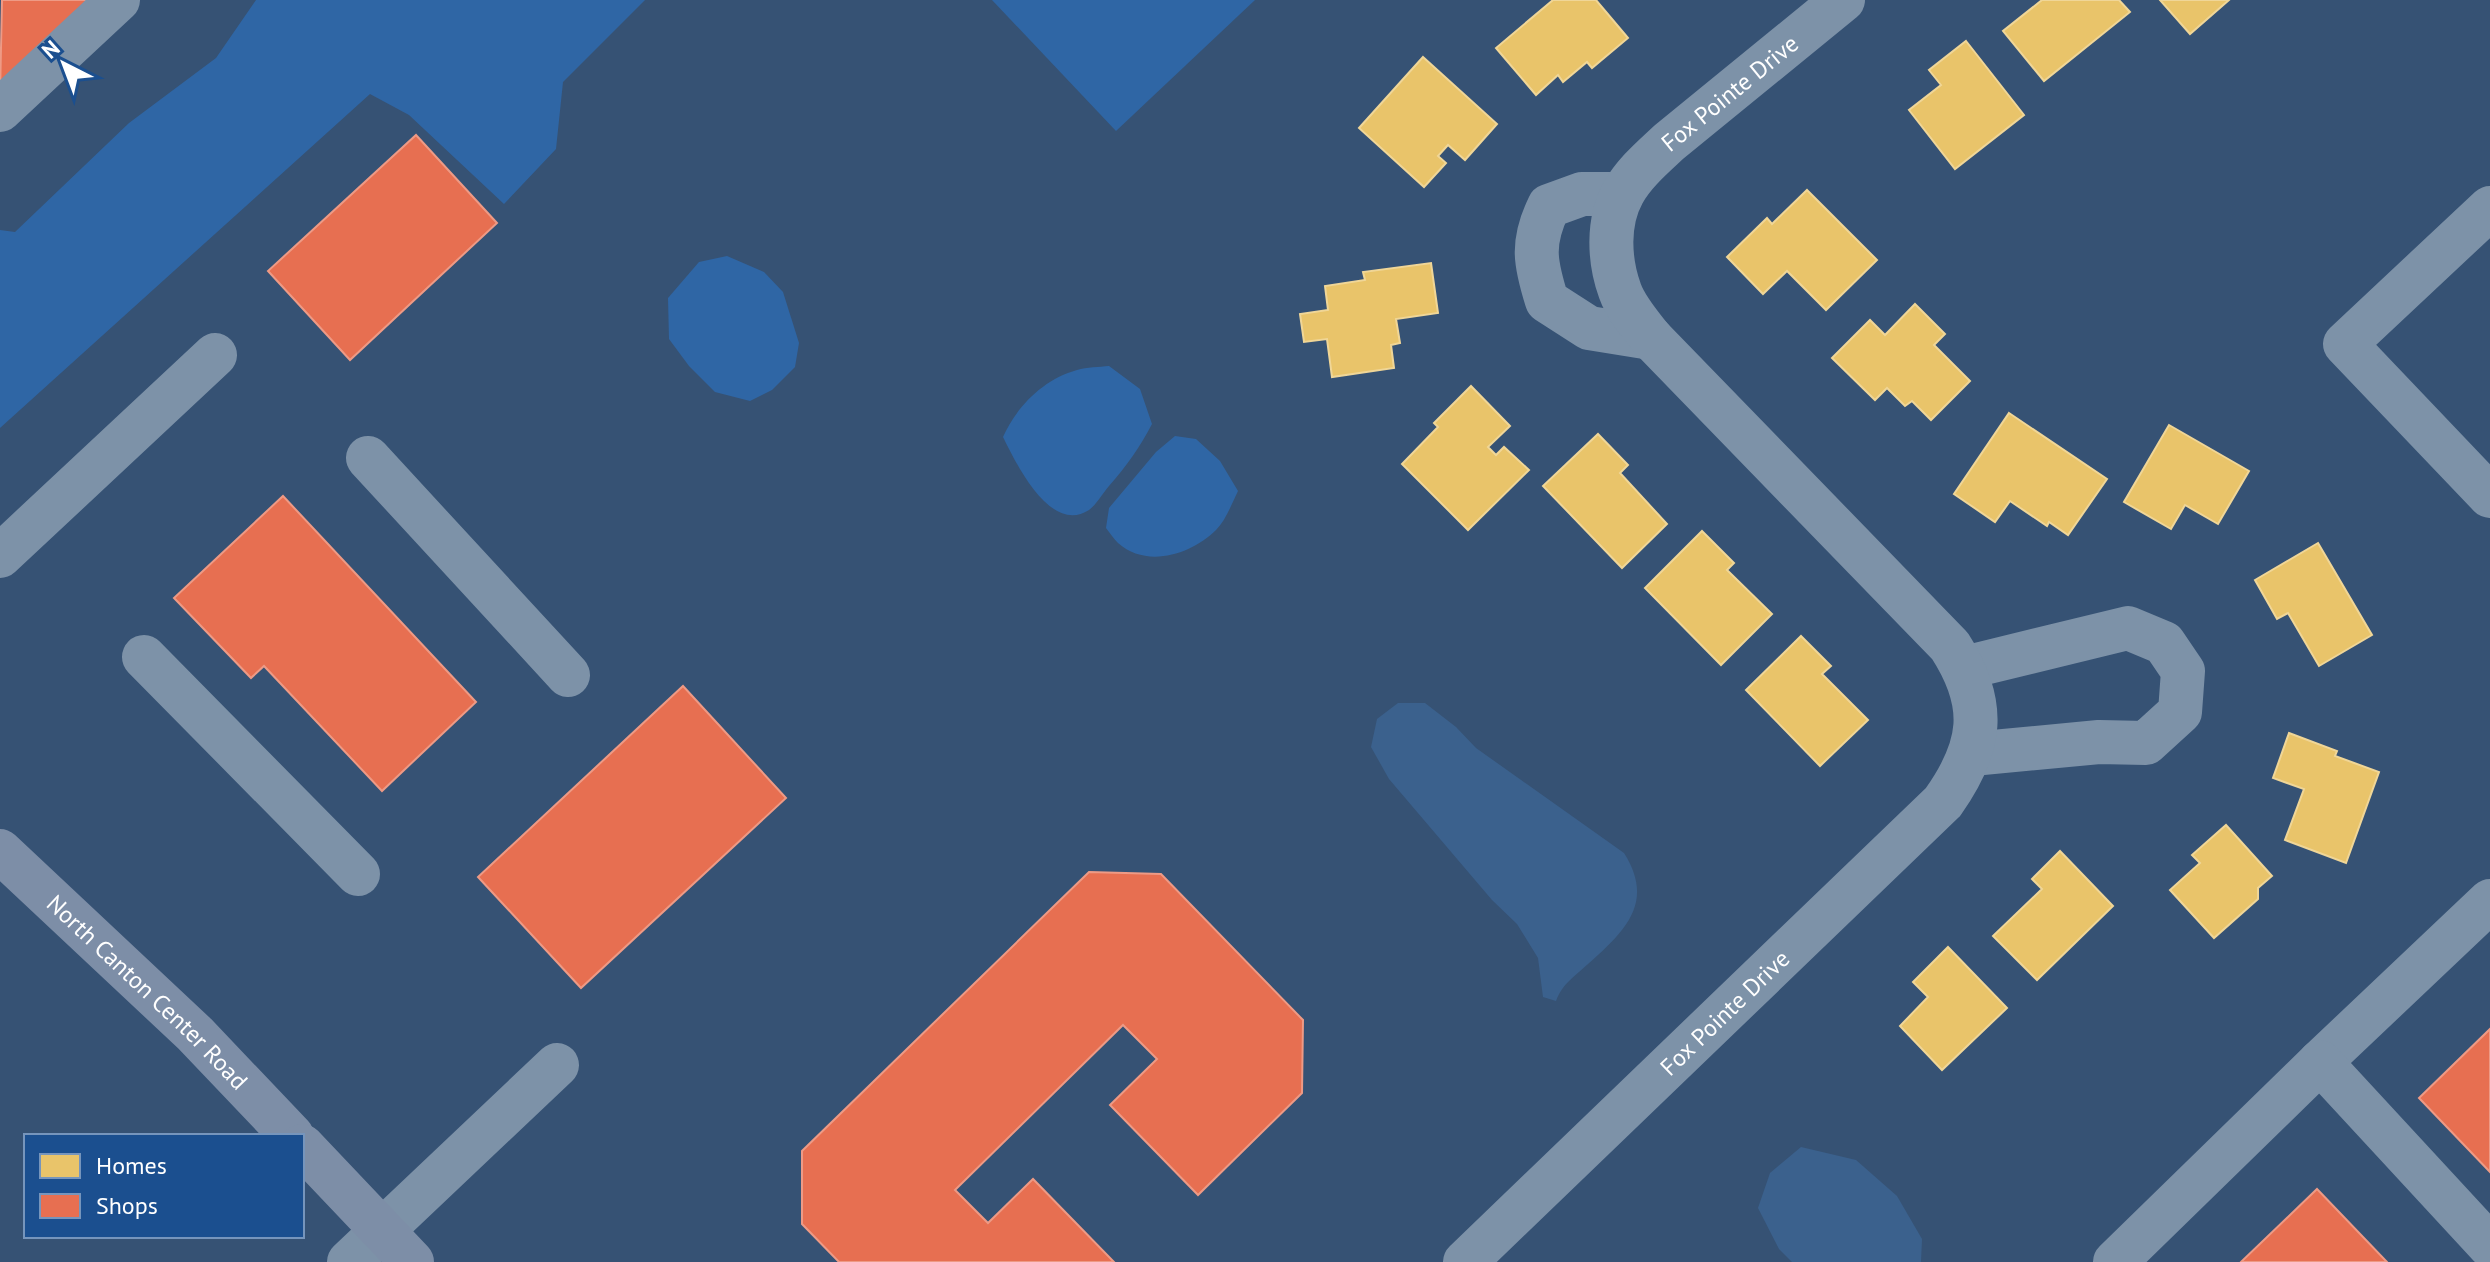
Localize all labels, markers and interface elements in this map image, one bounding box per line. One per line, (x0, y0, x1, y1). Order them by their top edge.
north arrow (24, 24, 104, 104)
street label: Fox Pointe Drive (1654, 28, 1804, 158)
text: N (36, 34, 65, 64)
street label: North Canton Center Road (40, 888, 255, 1096)
street label: Fox Pointe Drive (1653, 943, 1796, 1082)
legend (24, 1134, 304, 1238)
text: Homes (96, 1150, 167, 1181)
text: Shops (96, 1190, 158, 1221)

